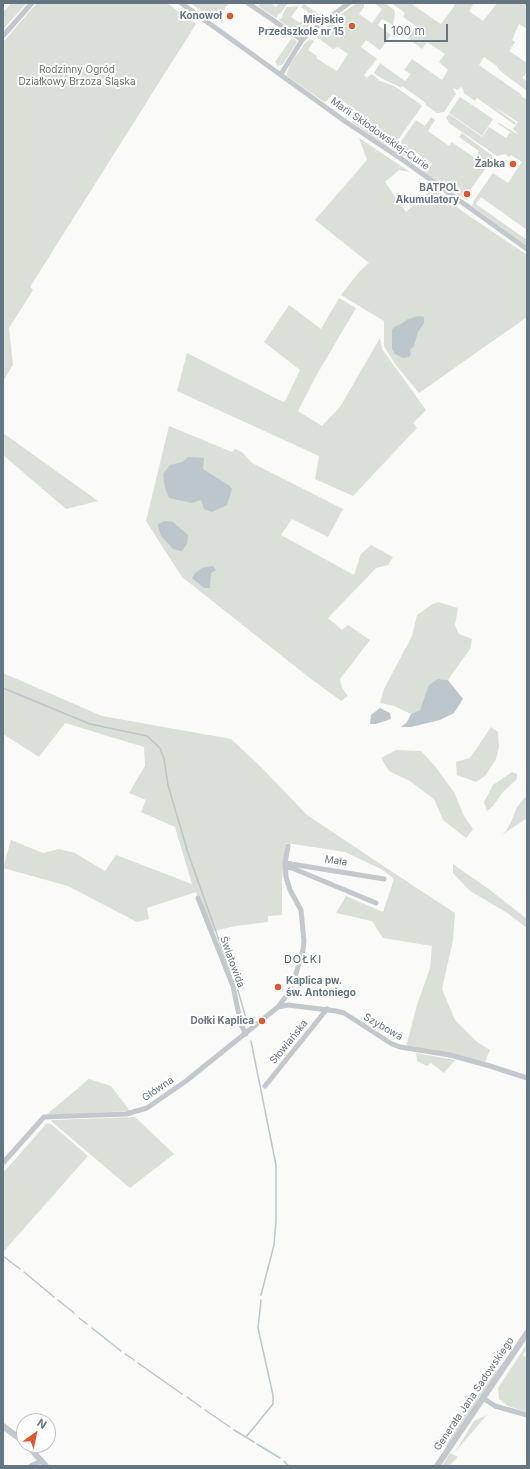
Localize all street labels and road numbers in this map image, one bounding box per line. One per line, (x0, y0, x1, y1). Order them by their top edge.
street label: Marii Skłodowskiej-Curie (328, 95, 432, 173)
street label: Mała (324, 853, 348, 869)
street label: Światowida (217, 935, 247, 989)
street label: Szybowa (361, 1011, 405, 1043)
street label: Słowiańska (268, 1018, 310, 1066)
street label: Główna (140, 1074, 176, 1104)
street label: Generała Jana Sadowskiego (431, 1335, 517, 1453)

